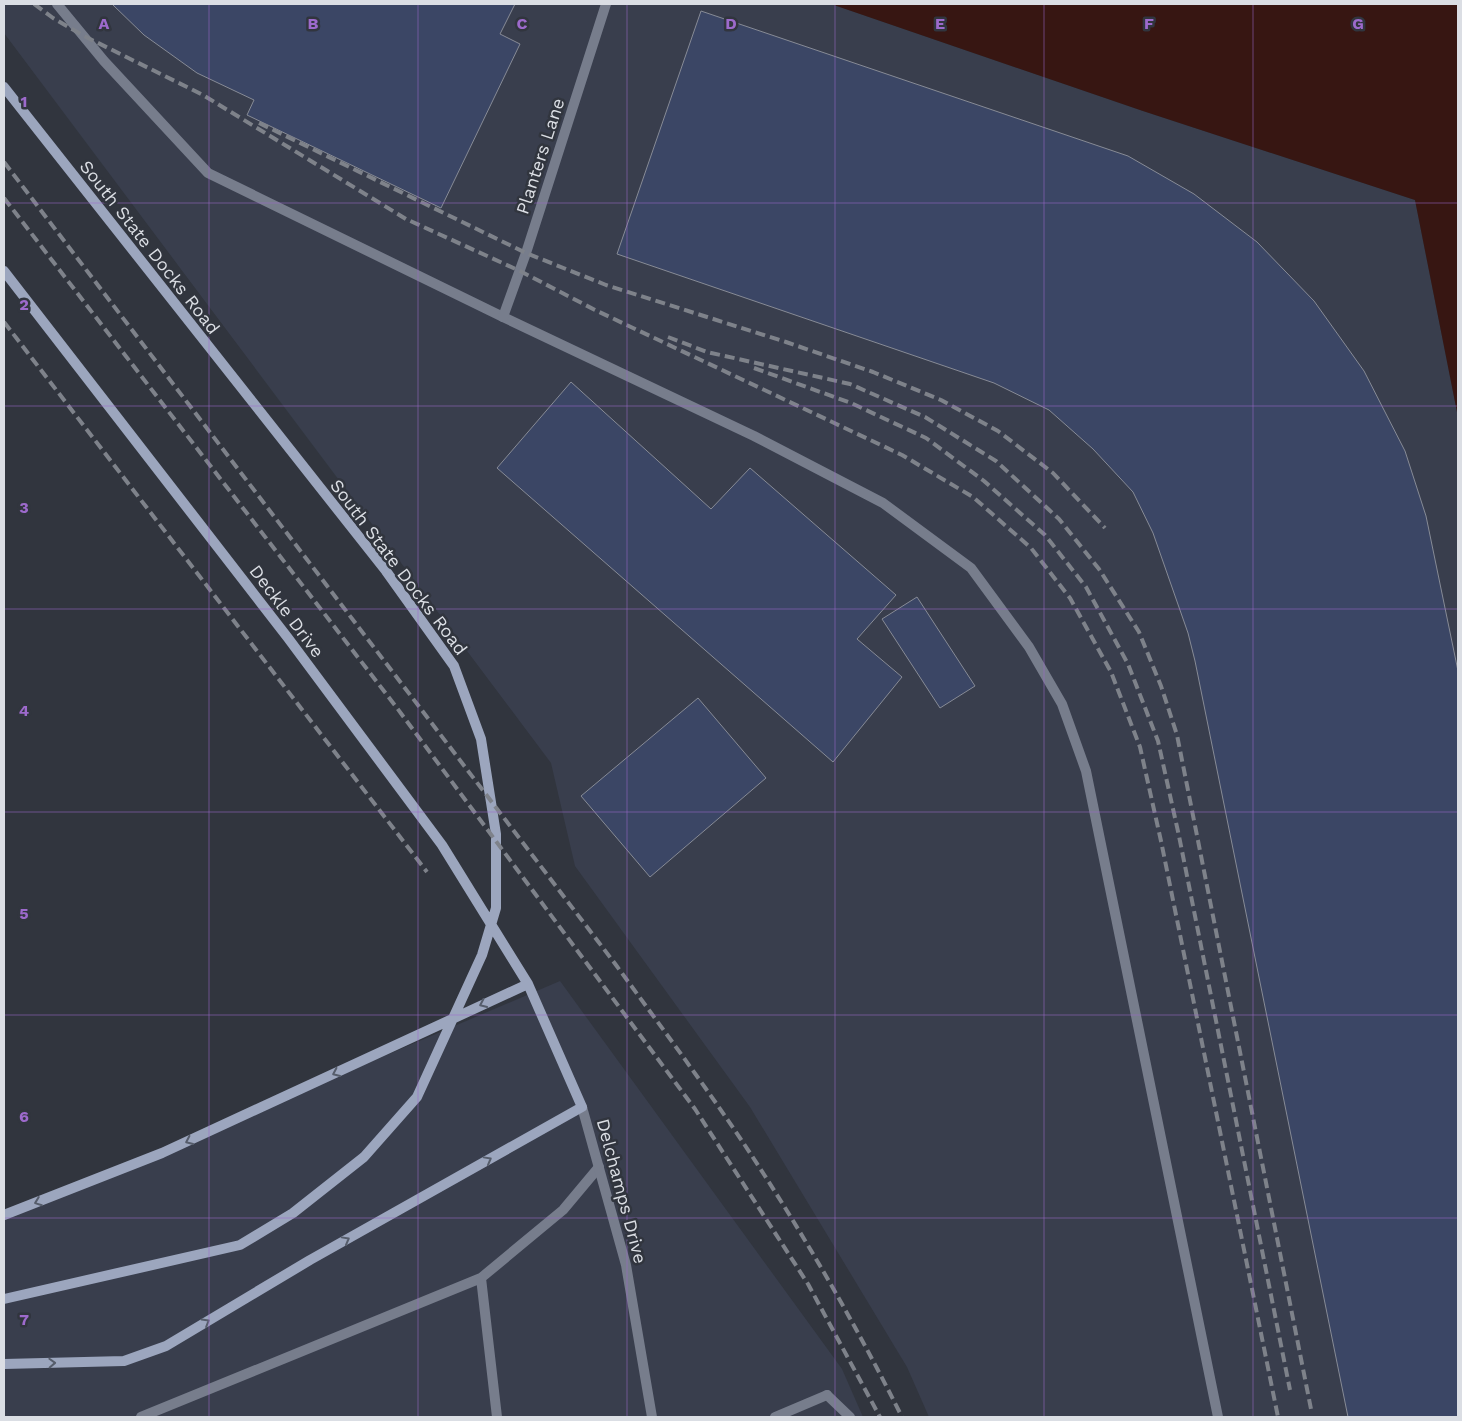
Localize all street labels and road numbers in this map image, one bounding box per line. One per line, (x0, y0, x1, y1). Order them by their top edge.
street label: Planters Lane (511, 95, 569, 217)
street label: South State Docks Road (76, 156, 224, 338)
street label: South State Docks Road (326, 475, 472, 659)
street label: Deckle Drive (245, 561, 329, 661)
street label: Delchamps Drive (593, 1116, 651, 1266)

